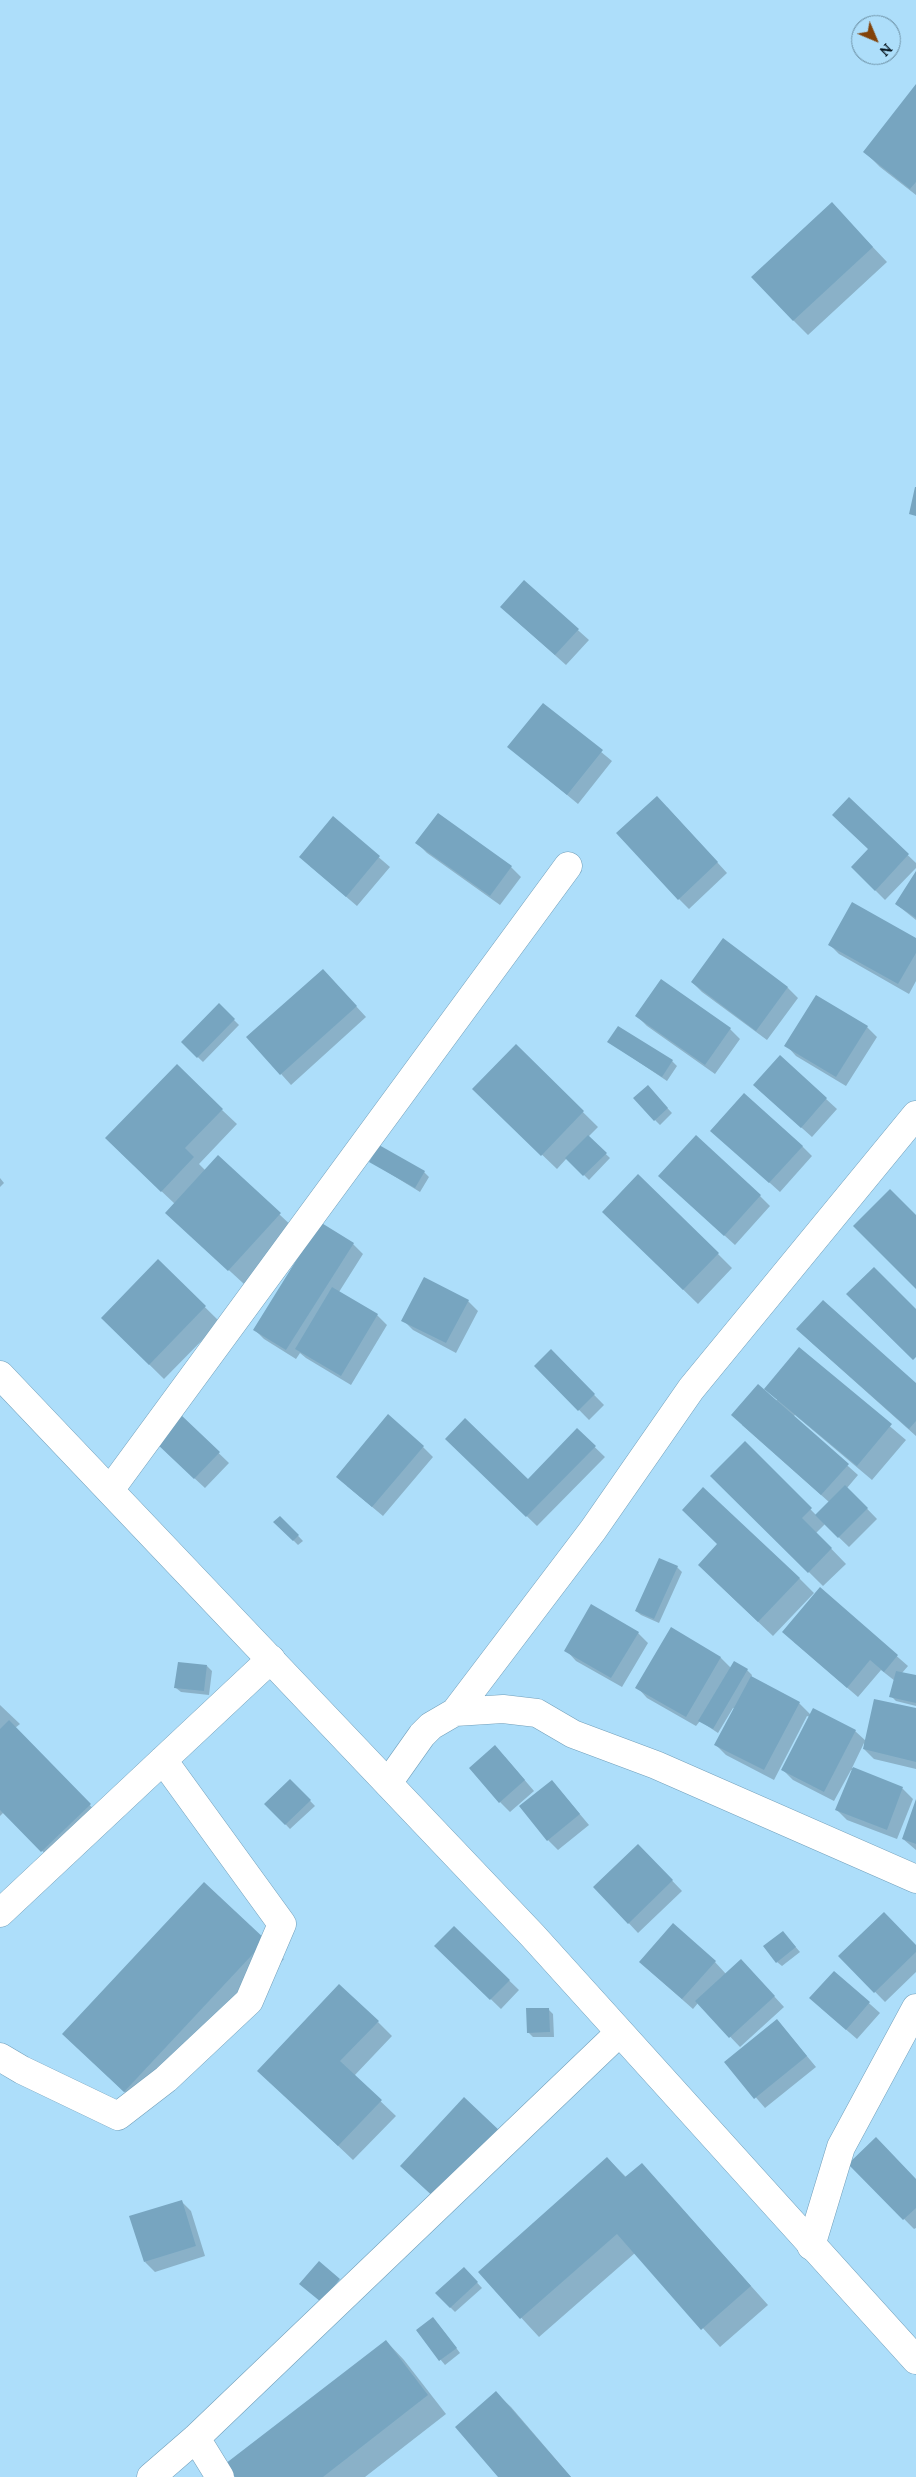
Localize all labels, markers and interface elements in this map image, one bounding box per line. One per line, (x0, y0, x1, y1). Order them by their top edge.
north arrow (851, 15, 901, 65)
text: N (876, 40, 896, 60)

